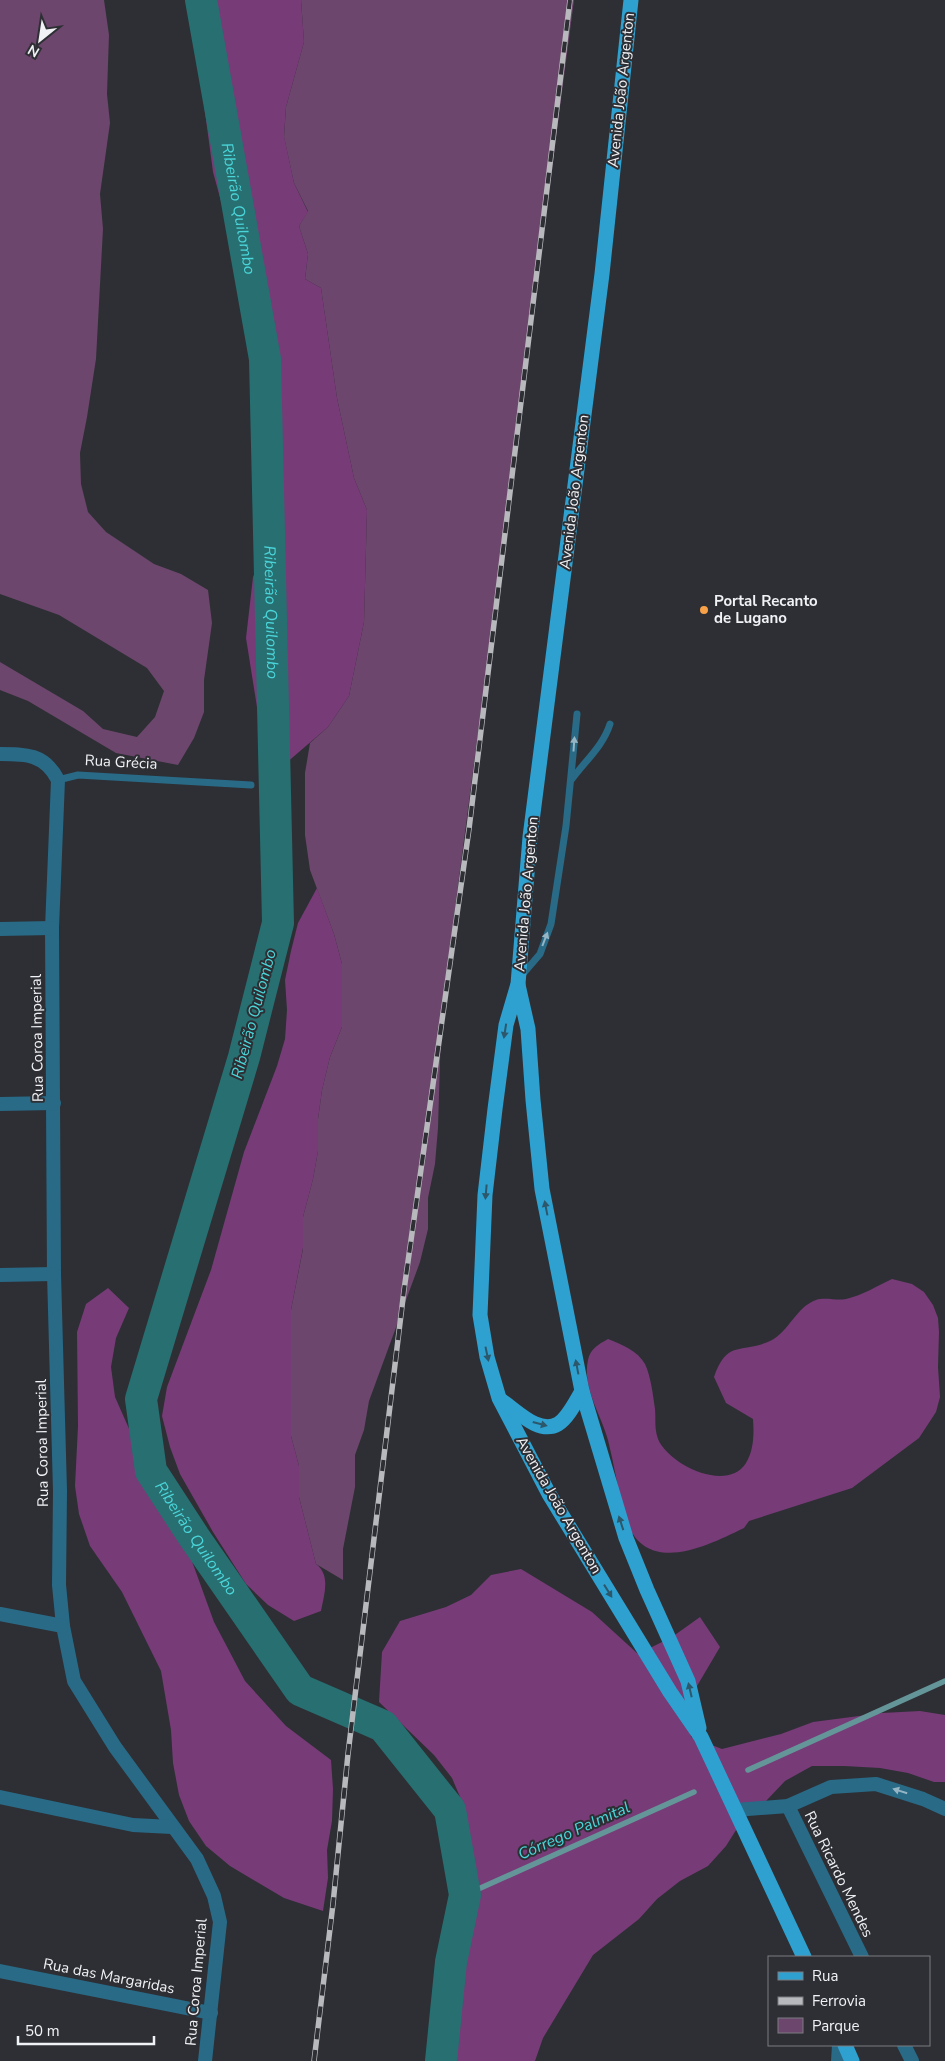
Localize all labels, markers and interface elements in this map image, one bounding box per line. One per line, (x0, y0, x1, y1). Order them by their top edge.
street label: Avenida João Argenton (603, 12, 639, 168)
north arrow (15, 15, 65, 65)
text: N (24, 40, 43, 62)
water label: Ribeirão Quilombo (216, 141, 261, 277)
street label: Avenida João Argenton (555, 414, 593, 570)
water label: Ribeirão Quilombo (258, 545, 283, 679)
place label: Portal Recanto de Lugano (714, 591, 818, 628)
marker: Portal Recanto de Lugano (698, 604, 710, 616)
one-way arrow (571, 736, 579, 752)
street label: Rua Grécia (84, 750, 158, 774)
street label: Avenida João Argenton (509, 816, 543, 972)
one-way arrow (542, 932, 550, 946)
water label: Ribeirão Quilombo (226, 947, 282, 1081)
street label: Rua Coroa Imperial (26, 973, 48, 1102)
one-way arrow (501, 1023, 509, 1039)
one-way arrow (482, 1185, 490, 1201)
one-way arrow (542, 1200, 550, 1215)
one-way arrow (483, 1347, 491, 1362)
one-way arrow (572, 1359, 580, 1375)
street label: Rua Coroa Imperial (31, 1378, 53, 1507)
one-way arrow (532, 1420, 547, 1428)
street label: Avenida João Argenton (511, 1433, 607, 1577)
water label: Ribeirão Quilombo (150, 1477, 242, 1600)
one-way arrow (617, 1516, 625, 1531)
one-way arrow (603, 1585, 613, 1598)
one-way arrow (686, 1682, 694, 1697)
one-way arrow (892, 1787, 907, 1795)
water label: Córrego Palmital (514, 1796, 634, 1866)
street label: Rua Ricardo Mendes (800, 1808, 878, 1940)
street label: Rua Coroa Imperial (180, 1917, 212, 2047)
street label: Rua das Margaridas (42, 1953, 176, 1999)
legend (768, 1956, 930, 2046)
text: Rua (812, 1966, 838, 1986)
text: Ferrovia (812, 1991, 866, 2011)
scale bar (18, 2014, 154, 2046)
text: Parque (812, 2016, 860, 2036)
text: 50 m (25, 2021, 60, 2041)

